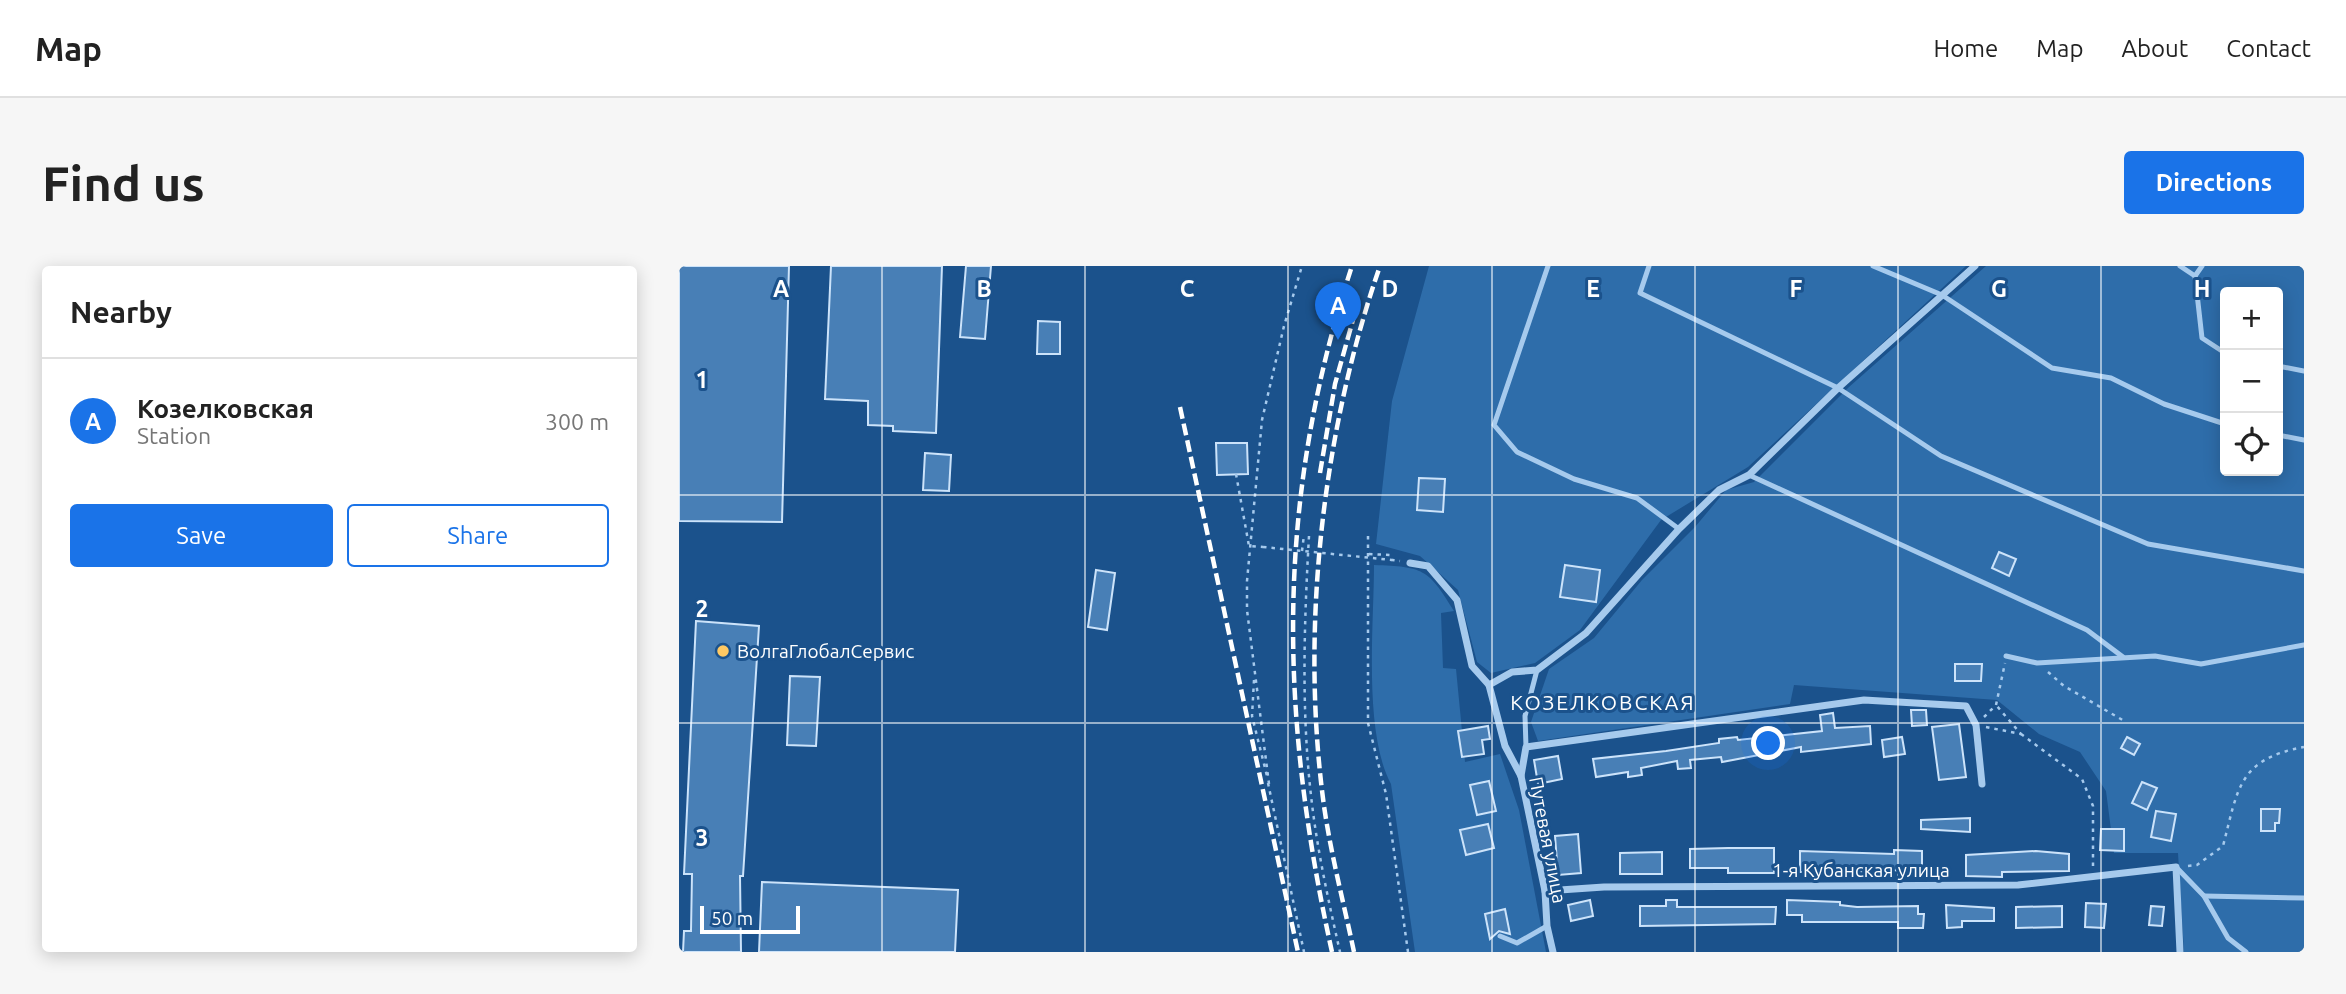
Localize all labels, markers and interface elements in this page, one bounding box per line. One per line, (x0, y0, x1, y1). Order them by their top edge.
text: Map (35, 30, 102, 67)
text: Home (1933, 35, 1998, 62)
text: Map (2036, 35, 2083, 62)
text: About (2121, 35, 2188, 62)
text: Contact (2226, 35, 2311, 62)
button: Directions (2124, 151, 2304, 214)
text: Find us (42, 155, 205, 210)
text: A (773, 276, 789, 301)
text: B (976, 276, 992, 301)
text: C (1180, 276, 1195, 301)
text: D (1382, 276, 1398, 301)
text: E (1586, 276, 1600, 301)
text: F (1790, 276, 1803, 301)
text: G (1991, 276, 2007, 301)
text: H (2194, 276, 2210, 301)
pin: A (1315, 282, 1361, 340)
map controls (2220, 287, 2283, 476)
button: + (2220, 287, 2283, 350)
text: Nearby (70, 295, 172, 329)
button: − (2220, 350, 2283, 413)
text: 1 (696, 367, 708, 392)
text: Козелковская (137, 394, 314, 423)
text: A (85, 409, 101, 434)
text: 300 m (545, 409, 609, 434)
button: locate (2220, 413, 2283, 476)
text: Station (137, 423, 211, 448)
button: Save (70, 504, 333, 567)
button: Share (347, 504, 609, 567)
text: 2 (696, 596, 708, 621)
place label: ВолгаГлобалСервис (737, 640, 915, 662)
marker: ВолгаГлобалСервис (715, 643, 731, 659)
district label: КОЗЕЛКОВСКАЯ (1510, 690, 1696, 714)
your location (1751, 726, 1785, 760)
street label: Путевая улица (1525, 775, 1571, 905)
text: 3 (696, 825, 708, 850)
street label: 1-я Кубанская улица (1772, 859, 1950, 881)
scale bar (700, 903, 800, 935)
text: 50 m (711, 907, 753, 929)

